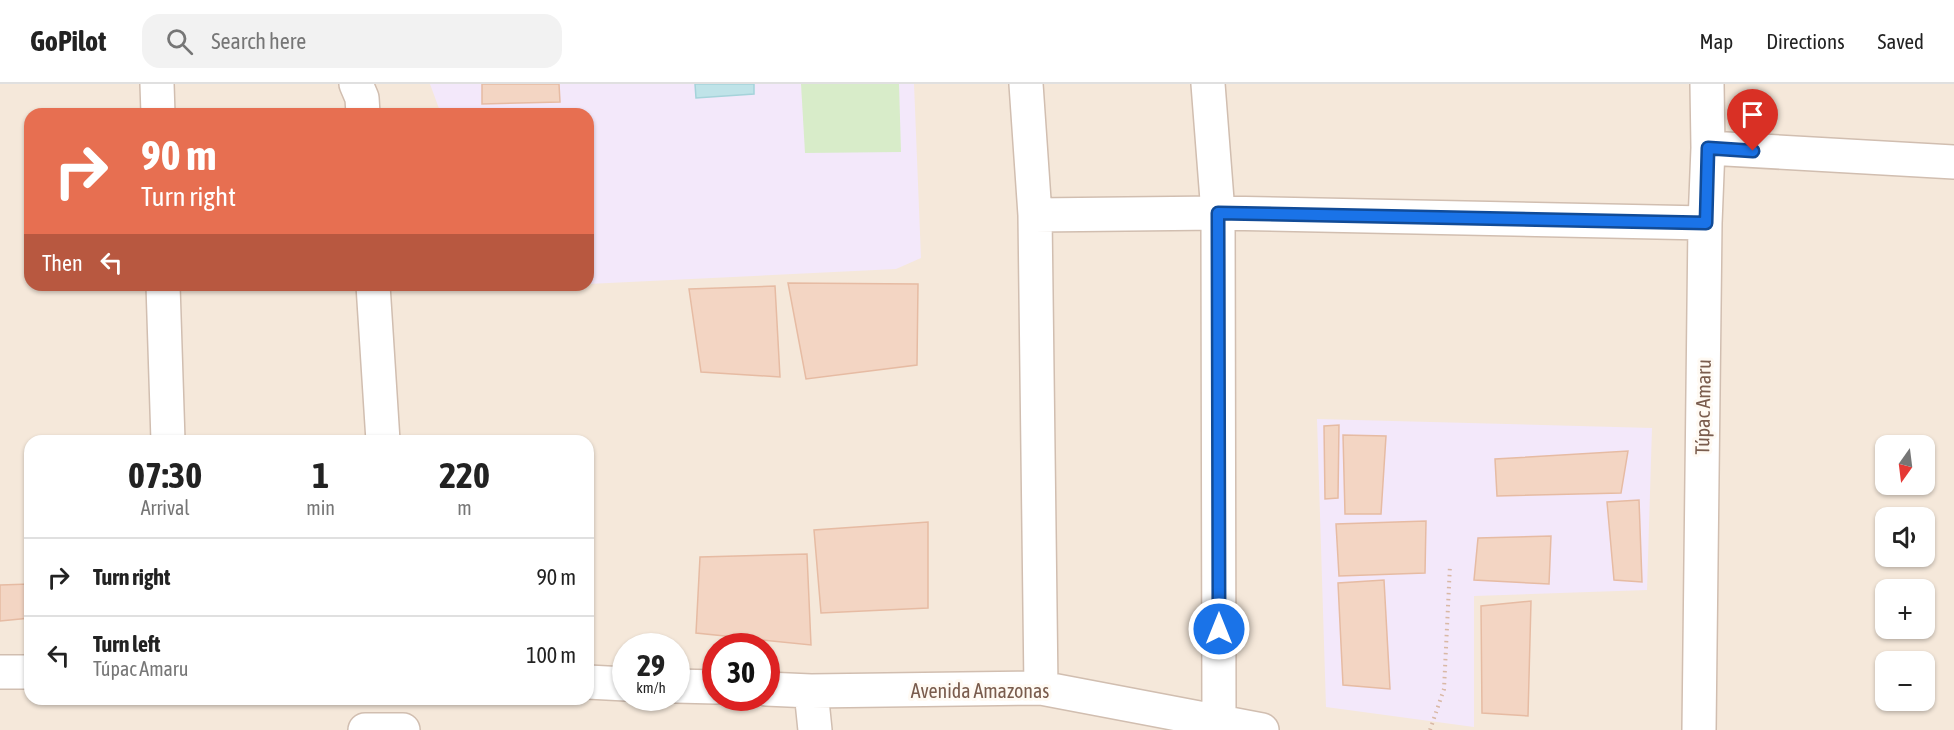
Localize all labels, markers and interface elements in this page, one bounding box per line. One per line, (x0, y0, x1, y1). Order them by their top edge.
search box (142, 14, 562, 68)
text: GoPilot (30, 25, 106, 57)
icon: search (163, 25, 196, 58)
text: Search here (211, 28, 306, 54)
text: Map (1699, 29, 1733, 53)
text: Directions (1766, 29, 1845, 53)
text: Saved (1878, 29, 1924, 53)
pin (1727, 89, 1778, 151)
icon: arrive (1736, 98, 1769, 131)
text: 90 m (141, 131, 216, 179)
icon: right (42, 132, 120, 210)
text: Turn right (141, 181, 236, 212)
icon: left (95, 246, 128, 279)
text: Then (42, 250, 83, 276)
street label: Túpac Amaru (1690, 359, 1715, 455)
north arrow (1875, 435, 1935, 495)
map controls (1875, 435, 1935, 711)
text: 07:30 (128, 454, 202, 496)
text: 1 (312, 454, 329, 496)
text: 220 (439, 454, 490, 496)
text: Arrival (141, 496, 190, 519)
text: min (306, 496, 335, 519)
text: m (457, 496, 472, 519)
button: sound (1875, 507, 1935, 567)
icon: right (42, 561, 75, 594)
text: Turn right (93, 564, 170, 590)
text: 90 m (536, 564, 576, 590)
button: + (1875, 579, 1935, 639)
position arrow (1187, 597, 1251, 661)
text: Turn left (93, 631, 160, 657)
speed limit sign: 30 (702, 633, 780, 711)
icon: left (42, 639, 75, 672)
text: 100 m (526, 642, 576, 668)
text: 29 (637, 648, 665, 682)
button: − (1875, 651, 1935, 711)
text: Túpac Amaru (93, 657, 188, 680)
text: km/h (636, 679, 666, 696)
street label: Avenida Amazonas (911, 679, 1049, 702)

